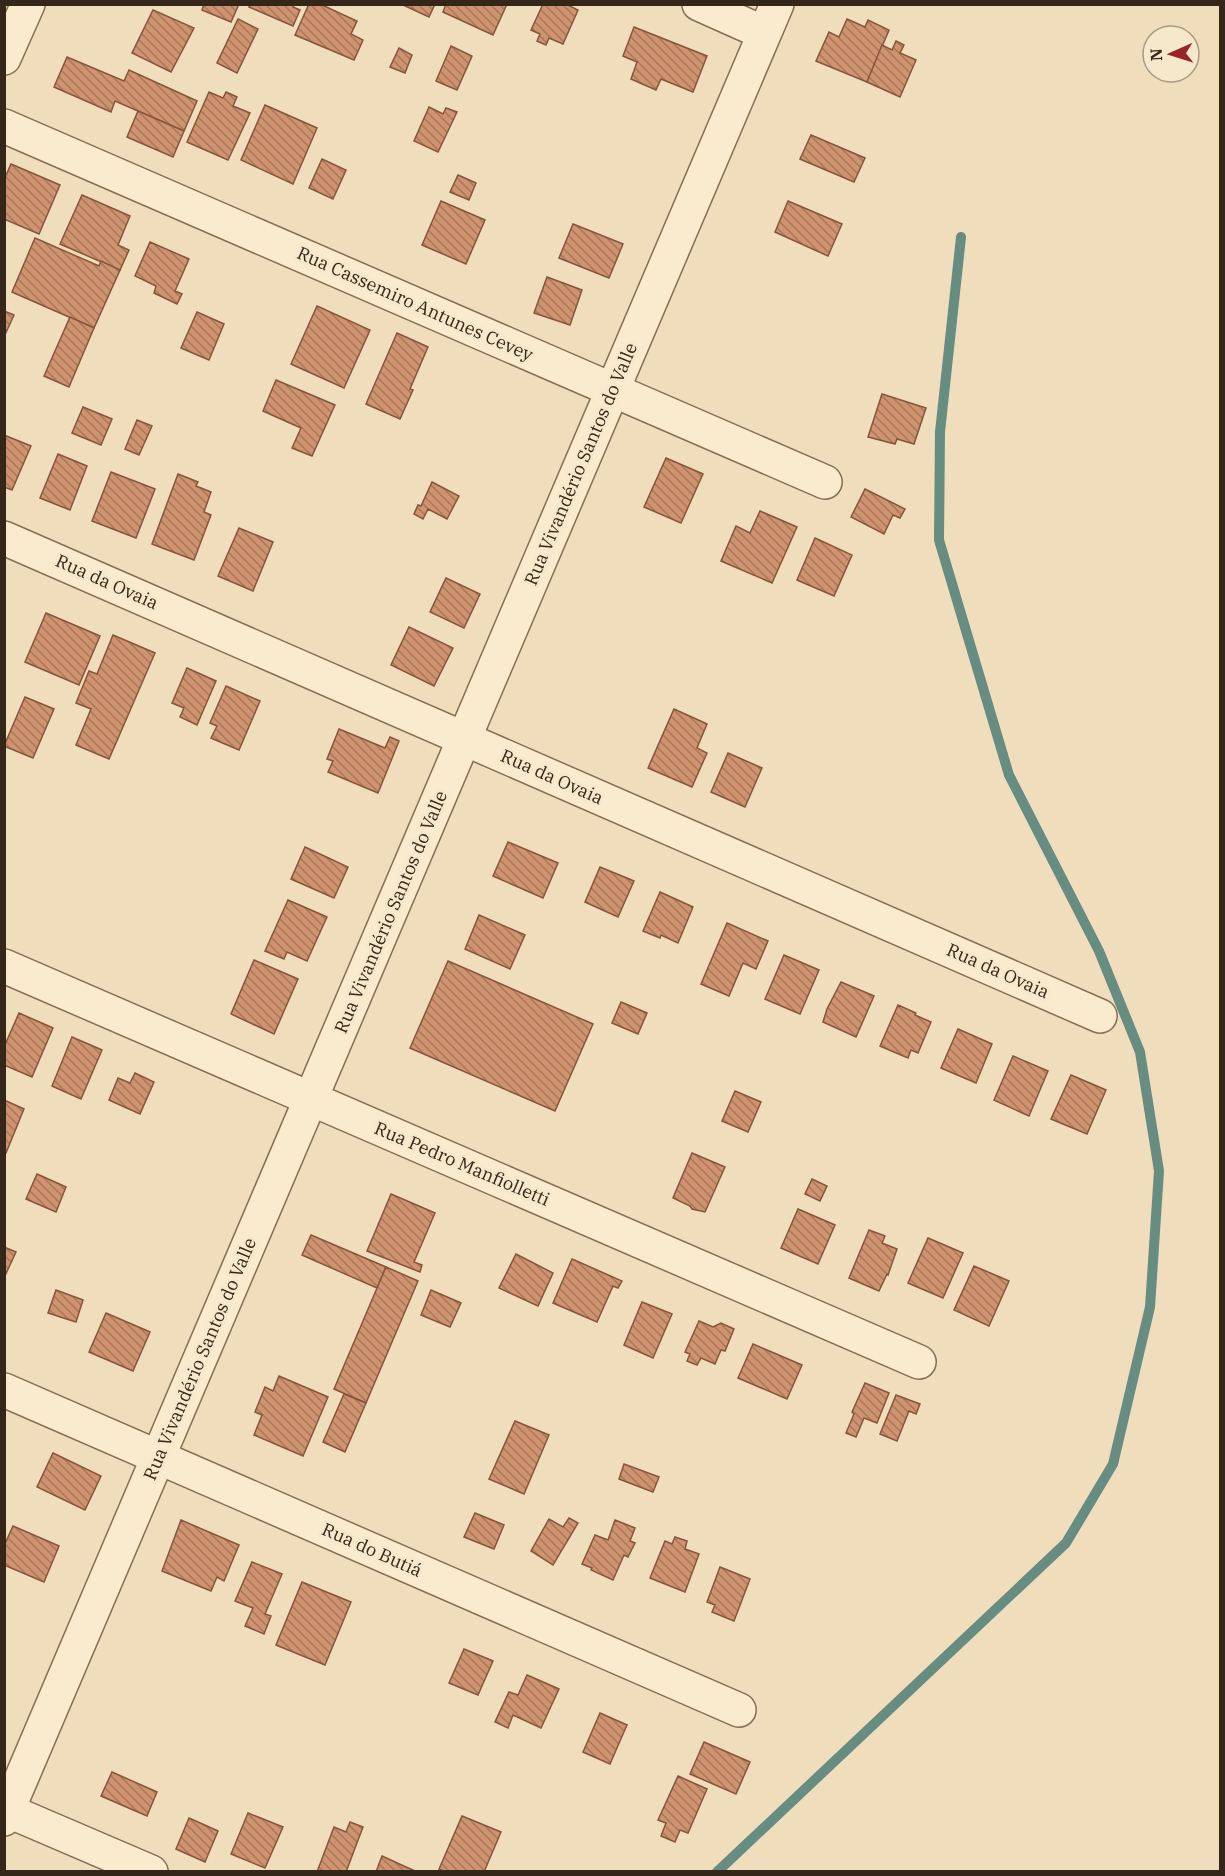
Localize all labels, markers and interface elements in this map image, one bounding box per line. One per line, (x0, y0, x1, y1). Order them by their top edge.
north arrow (1141, 24, 1201, 84)
text: N (1146, 48, 1166, 62)
street label: Rua Cassemiro Antunes Cevey (294, 241, 537, 366)
street label: Rua Vivandério Santos do Valle (519, 339, 642, 589)
street label: Rua da Ovaia (52, 549, 162, 614)
street label: Rua da Ovaia (497, 744, 607, 809)
street label: Rua Vivandério Santos do Valle (329, 787, 452, 1037)
street label: Rua da Ovaia (943, 938, 1053, 1003)
street label: Rua Pedro Manfiolletti (371, 1116, 554, 1211)
street label: Rua Vivandério Santos do Valle (138, 1234, 261, 1484)
street label: Rua do Butiá (319, 1517, 426, 1582)

